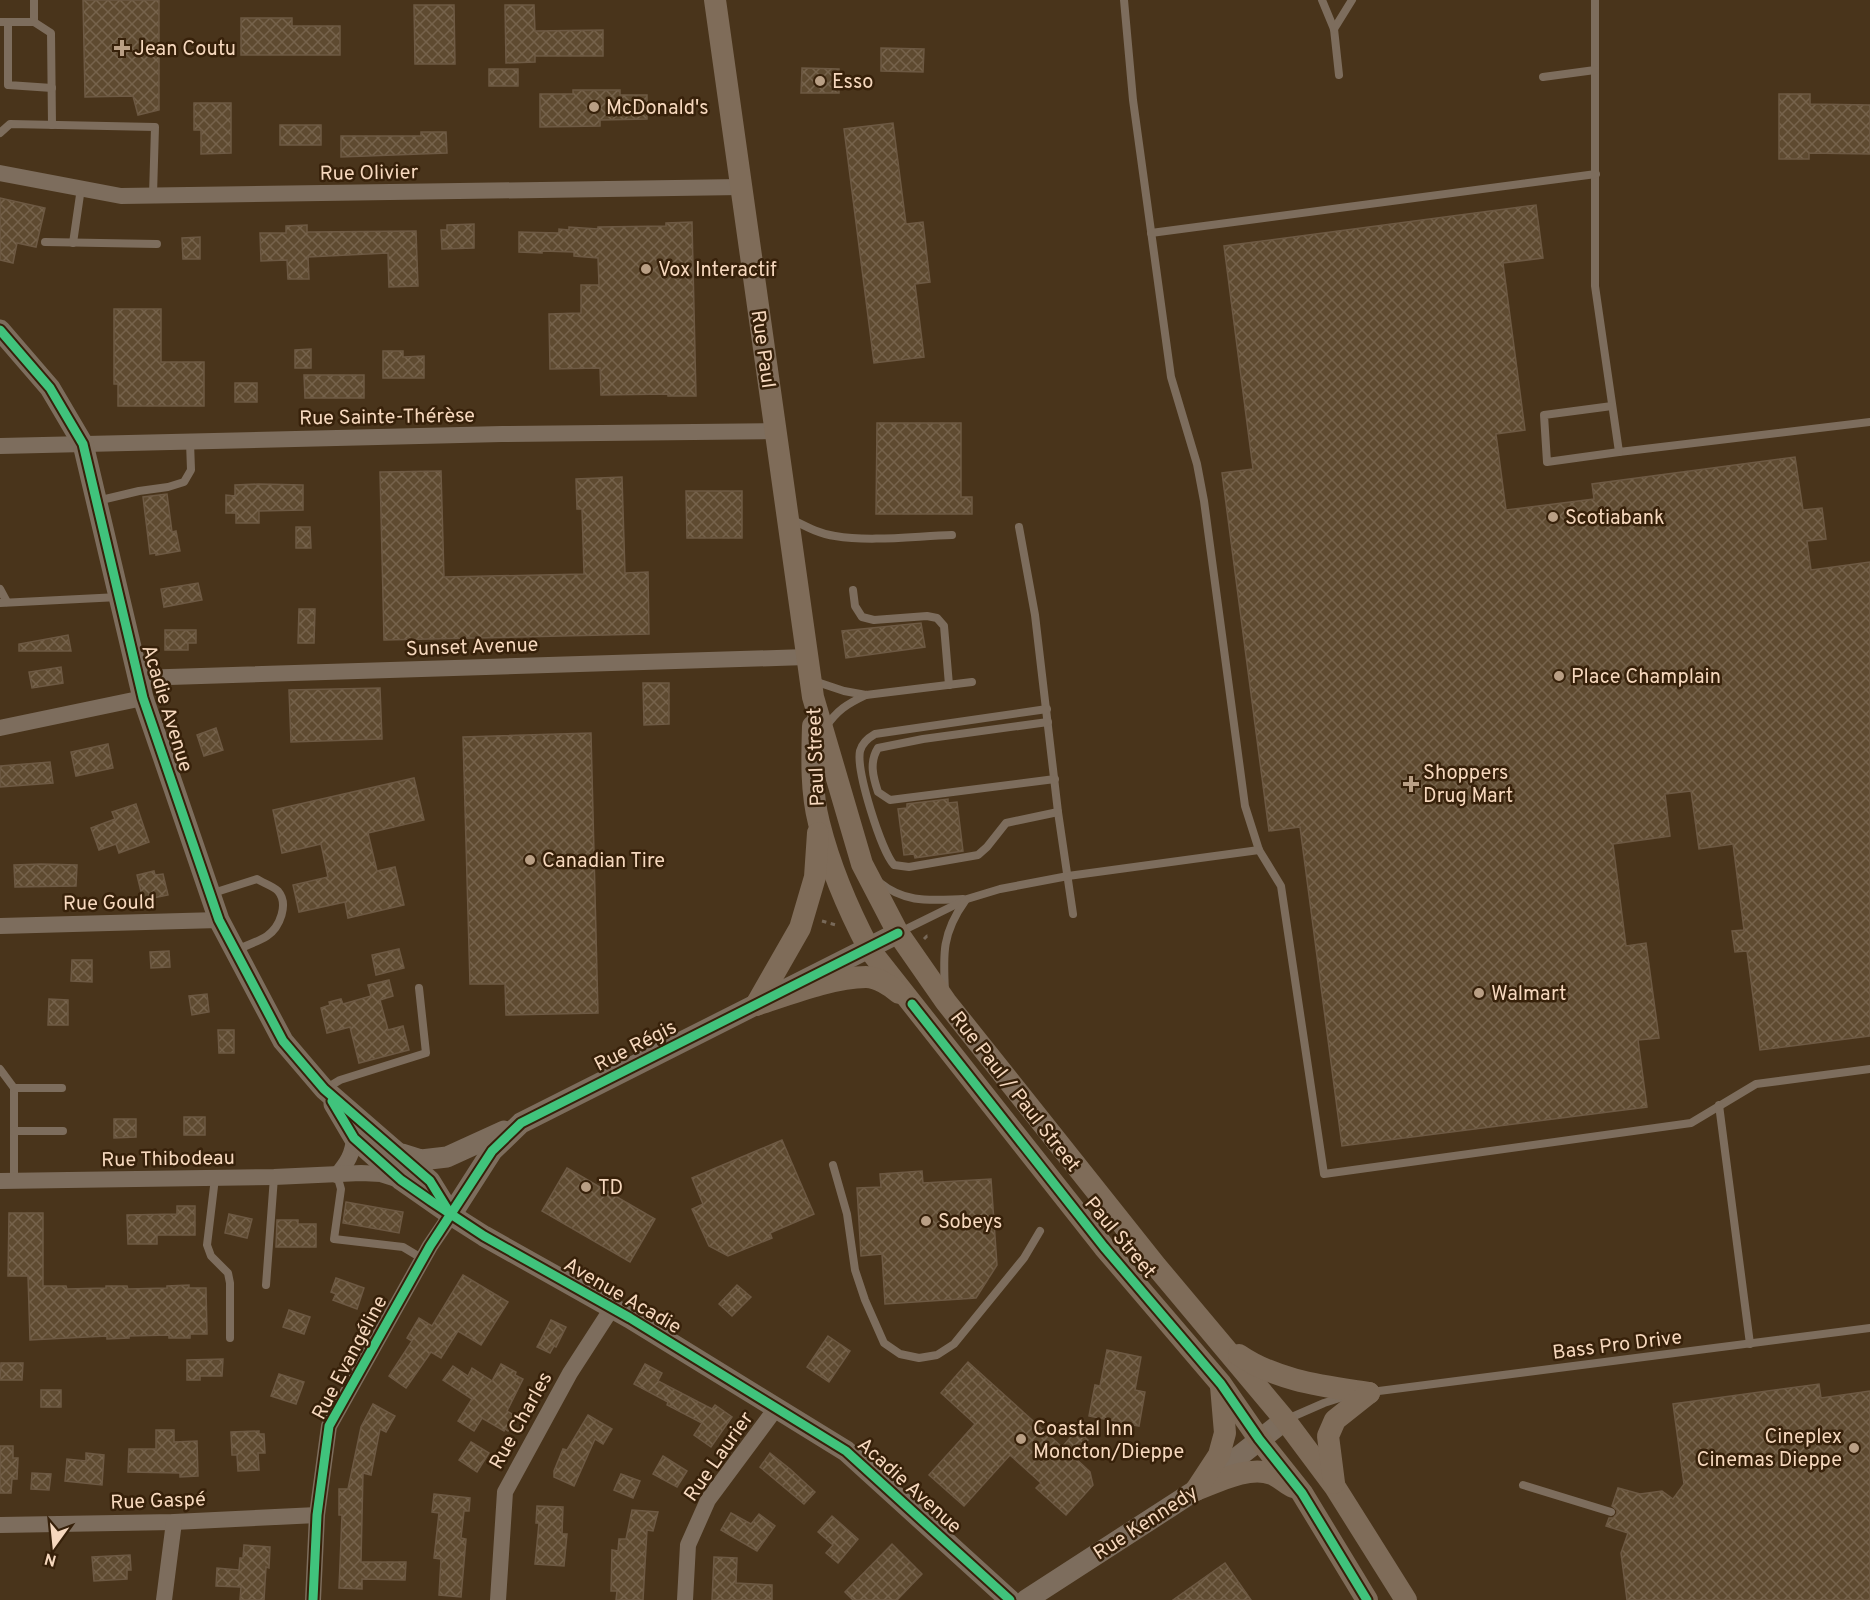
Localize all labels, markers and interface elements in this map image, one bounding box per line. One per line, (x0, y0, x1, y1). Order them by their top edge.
place label: Jean Coutu (134, 37, 236, 63)
marker: Jean Coutu (115, 41, 129, 55)
place label: Esso (832, 70, 873, 96)
marker: Esso (813, 74, 827, 88)
place label: McDonald's (606, 96, 709, 122)
marker: McDonald's (587, 100, 601, 114)
street label: Rue Olivier (320, 160, 419, 188)
place label: Vox Interactif (658, 258, 777, 284)
marker: Vox Interactif (639, 262, 653, 276)
street label: Rue Paul (744, 308, 780, 390)
street label: Rue Sainte-Thérèse (299, 403, 475, 433)
place label: Scotiabank (1565, 506, 1665, 532)
marker: Scotiabank (1546, 510, 1560, 524)
street label: Sunset Avenue (405, 633, 539, 663)
street label: Acadie Avenue (134, 642, 198, 775)
place label: Place Champlain (1571, 665, 1721, 691)
marker: Place Champlain (1552, 669, 1566, 683)
street label: Paul Street (802, 707, 832, 807)
place label: Shoppers Drug Mart (1423, 761, 1513, 810)
marker: Shoppers Drug Mart (1404, 777, 1418, 791)
place label: Canadian Tire (542, 849, 665, 875)
marker: Canadian Tire (523, 853, 537, 867)
street label: Rue Gould (63, 890, 155, 918)
place label: Walmart (1491, 982, 1567, 1008)
marker: Walmart (1472, 986, 1486, 1000)
street label: Rue Paul / Paul Street (944, 1007, 1085, 1178)
street label: Rue Régis (590, 1015, 681, 1079)
street label: Rue Thibodeau (101, 1146, 235, 1174)
place label: TD (598, 1176, 623, 1202)
marker: TD (579, 1180, 593, 1194)
street label: Paul Street (1078, 1192, 1161, 1285)
place label: Sobeys (938, 1210, 1002, 1236)
marker: Sobeys (919, 1214, 933, 1228)
street label: Avenue Acadie (558, 1253, 686, 1341)
street label: Rue Evangéline (307, 1291, 394, 1425)
street label: Bass Pro Drive (1551, 1325, 1684, 1367)
street label: Rue Charles (484, 1368, 559, 1474)
street label: Rue Laurier (679, 1407, 760, 1507)
place label: Coastal Inn Moncton/Dieppe (1033, 1417, 1184, 1466)
place label: Cineplex Cinemas Dieppe (1697, 1425, 1842, 1474)
marker: Coastal Inn Moncton/Dieppe (1014, 1432, 1028, 1446)
street label: Acadie Avenue (851, 1433, 966, 1540)
marker: Cineplex Cinemas Dieppe (1847, 1441, 1861, 1455)
street label: Rue Kennedy (1089, 1480, 1203, 1567)
street label: Rue Gaspé (110, 1487, 206, 1517)
north arrow (24, 1516, 84, 1576)
text: N (42, 1547, 59, 1570)

